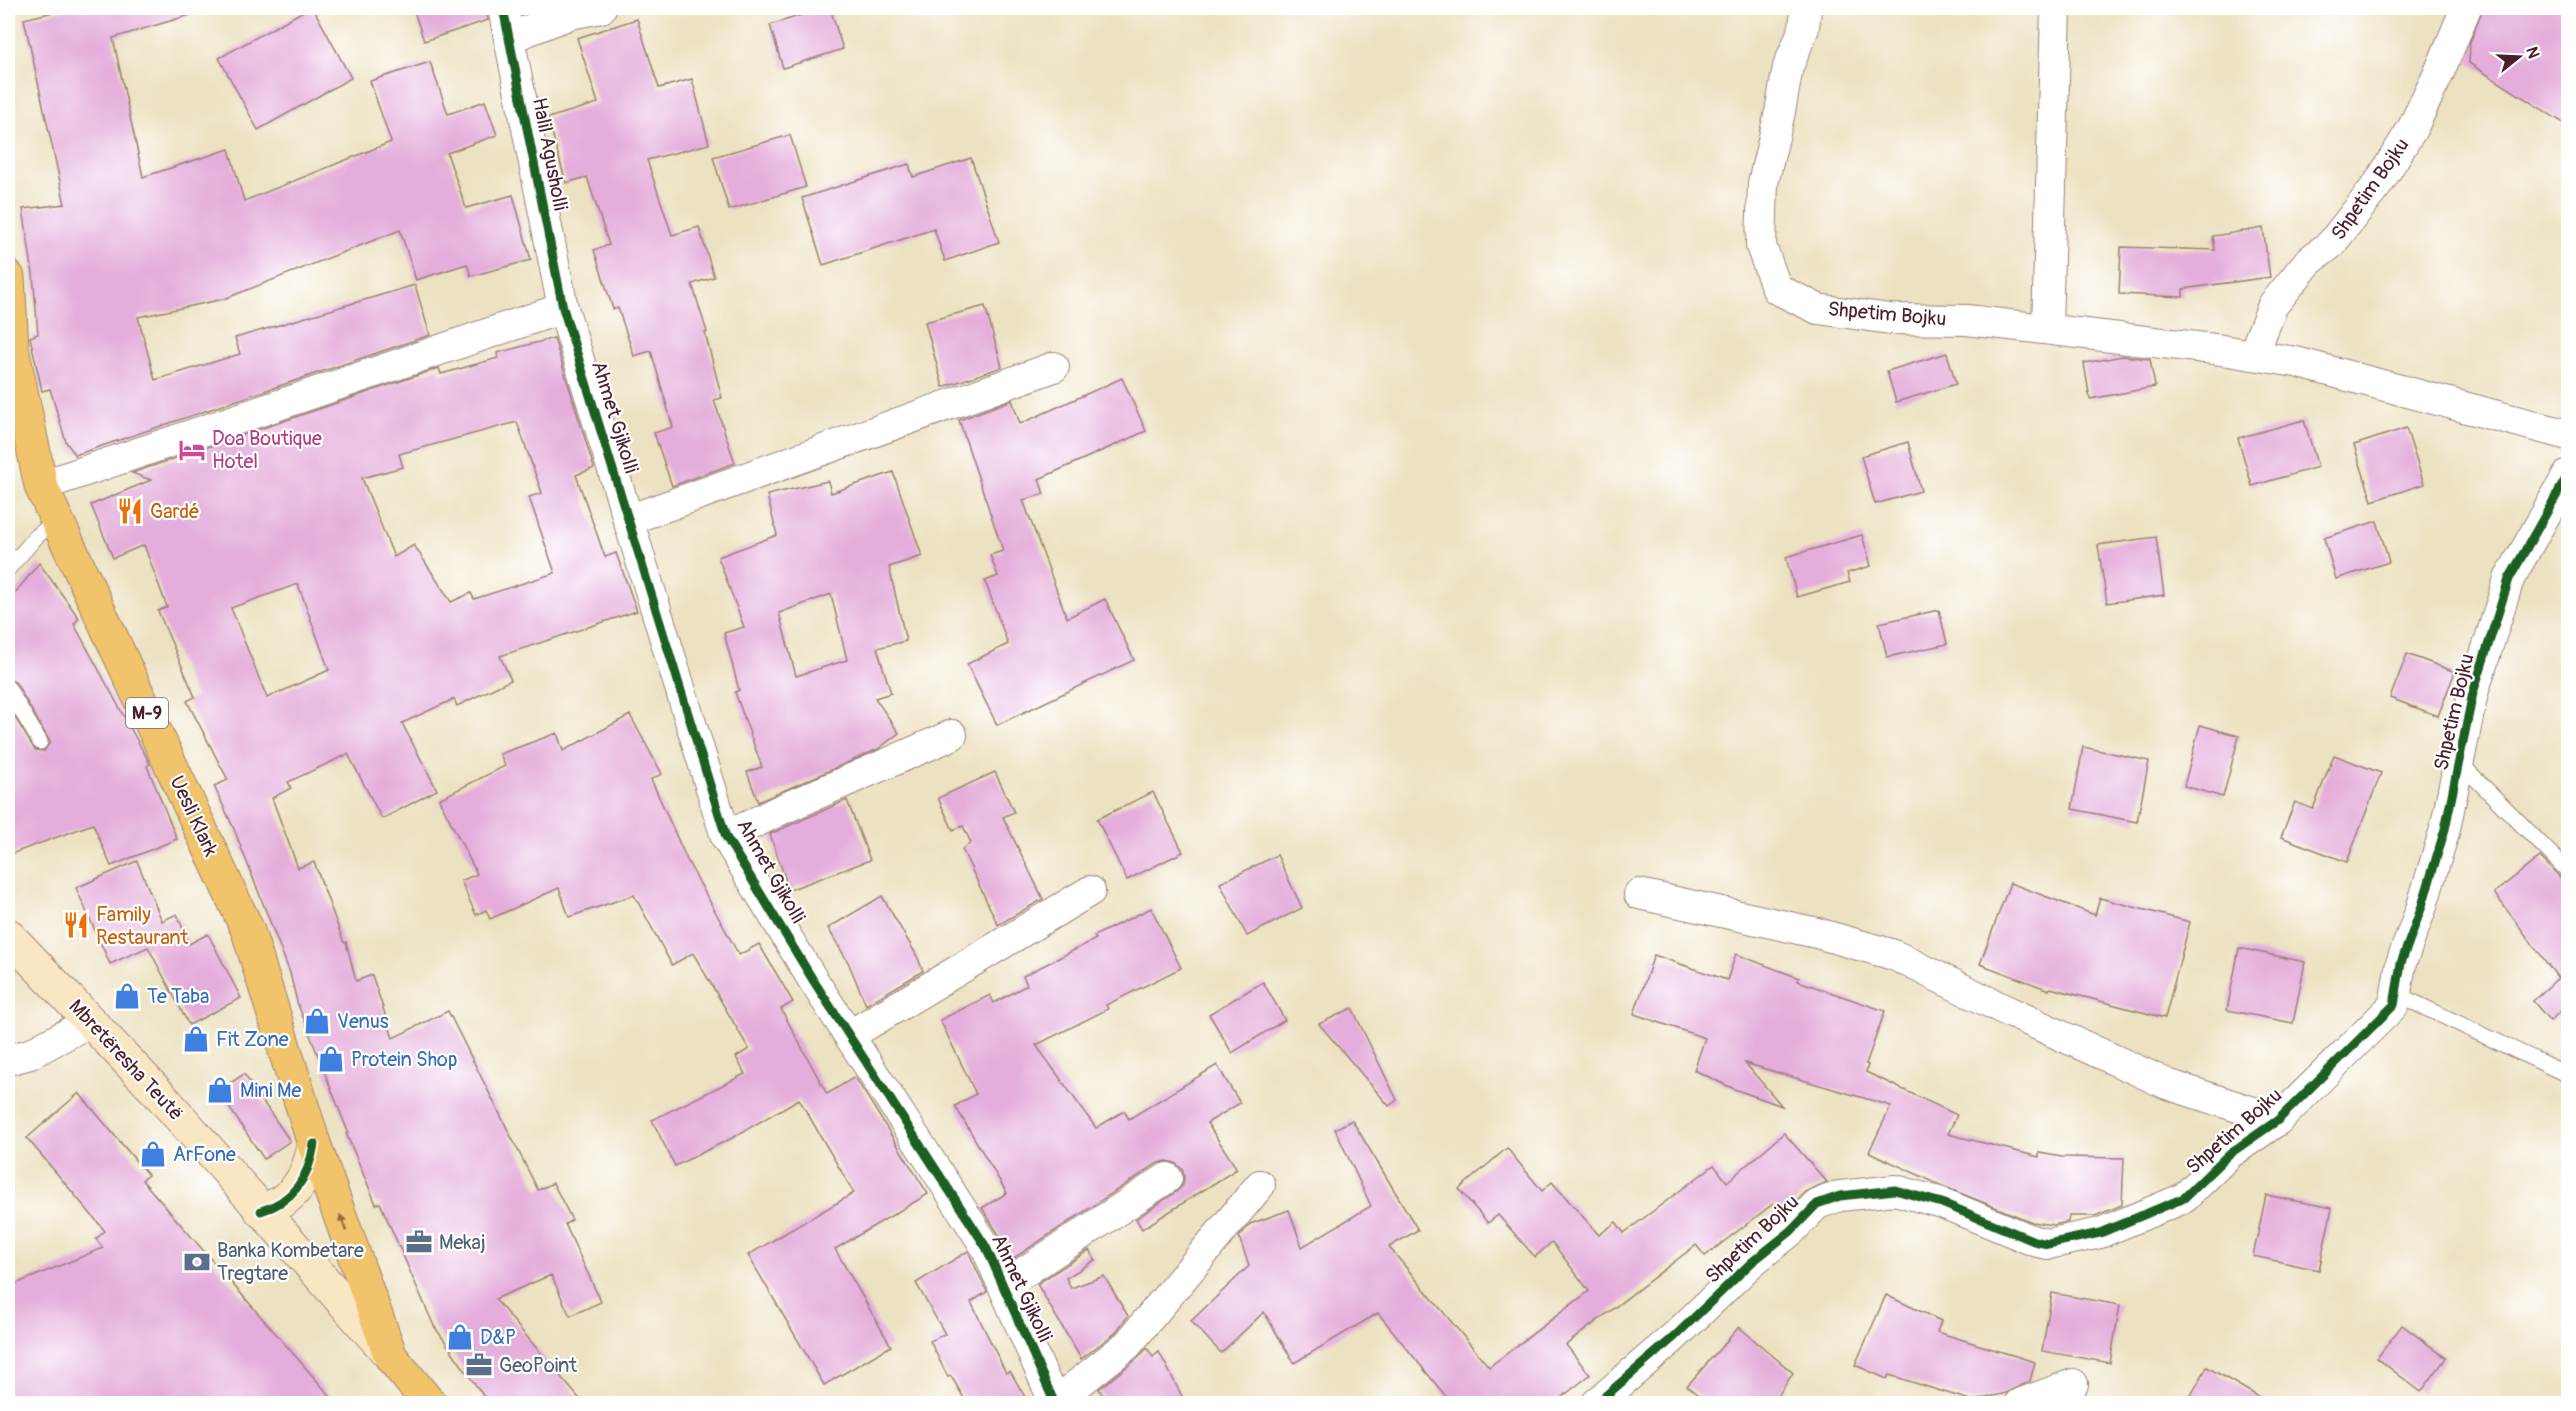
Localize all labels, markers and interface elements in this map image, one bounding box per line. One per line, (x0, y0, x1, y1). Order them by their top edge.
north arrow (2489, 27, 2549, 87)
text: N (2521, 44, 2544, 61)
street label: Halil Agusholli (527, 95, 573, 213)
street label: Shpetim Bojku (2326, 133, 2414, 245)
street label: Shpetim Bojku (1827, 296, 1947, 332)
street label: Ahmet Gjikolli (586, 358, 644, 476)
place label: Doa Boutique Hotel (212, 426, 322, 474)
hotel icon: Doa Boutique Hotel (177, 435, 207, 465)
restaurant icon: Gardé (115, 496, 145, 526)
place label: Gardé (150, 499, 200, 524)
street label: Shpetim Bojku (2428, 651, 2480, 773)
road number: M-9 (126, 698, 168, 728)
street label: Uesli Klark (164, 772, 224, 861)
street label: Ahmet Gjikolli (731, 815, 811, 927)
place label: Family Restaurant (96, 902, 189, 950)
restaurant icon: Family Restaurant (61, 910, 91, 940)
shop icon: Te Taba (112, 981, 142, 1011)
place label: Te Taba (147, 984, 209, 1009)
street label: Mbretëresha Teutë (63, 994, 189, 1126)
shop icon: Venus (302, 1006, 332, 1036)
place label: Venus (337, 1009, 389, 1034)
shop icon: Fit Zone (181, 1024, 211, 1054)
place label: Fit Zone (216, 1027, 289, 1052)
shop icon: Protein Shop (316, 1044, 346, 1074)
place label: Protein Shop (351, 1047, 457, 1072)
shop icon: Mini Me (205, 1075, 235, 1105)
place label: Mini Me (240, 1078, 301, 1103)
street label: Shpetim Bojku (2181, 1083, 2287, 1179)
shop icon: ArFone (138, 1139, 168, 1169)
place label: ArFone (173, 1142, 236, 1167)
street label: Shpetim Bojku (1700, 1189, 1804, 1289)
one-way arrow (337, 1214, 347, 1232)
office icon: Mekaj (404, 1227, 434, 1257)
place label: Mekaj (439, 1230, 486, 1255)
street label: Ahmet Gjikolli (986, 1230, 1058, 1346)
place label: Banka Kombetare Tregtare (217, 1238, 364, 1286)
bank icon: Banka Kombetare Tregtare (182, 1247, 212, 1277)
shop icon: D&P (445, 1322, 475, 1352)
place label: D&P (480, 1325, 516, 1350)
office icon: GeoPoint (464, 1350, 494, 1380)
place label: GeoPoint (499, 1353, 578, 1378)

